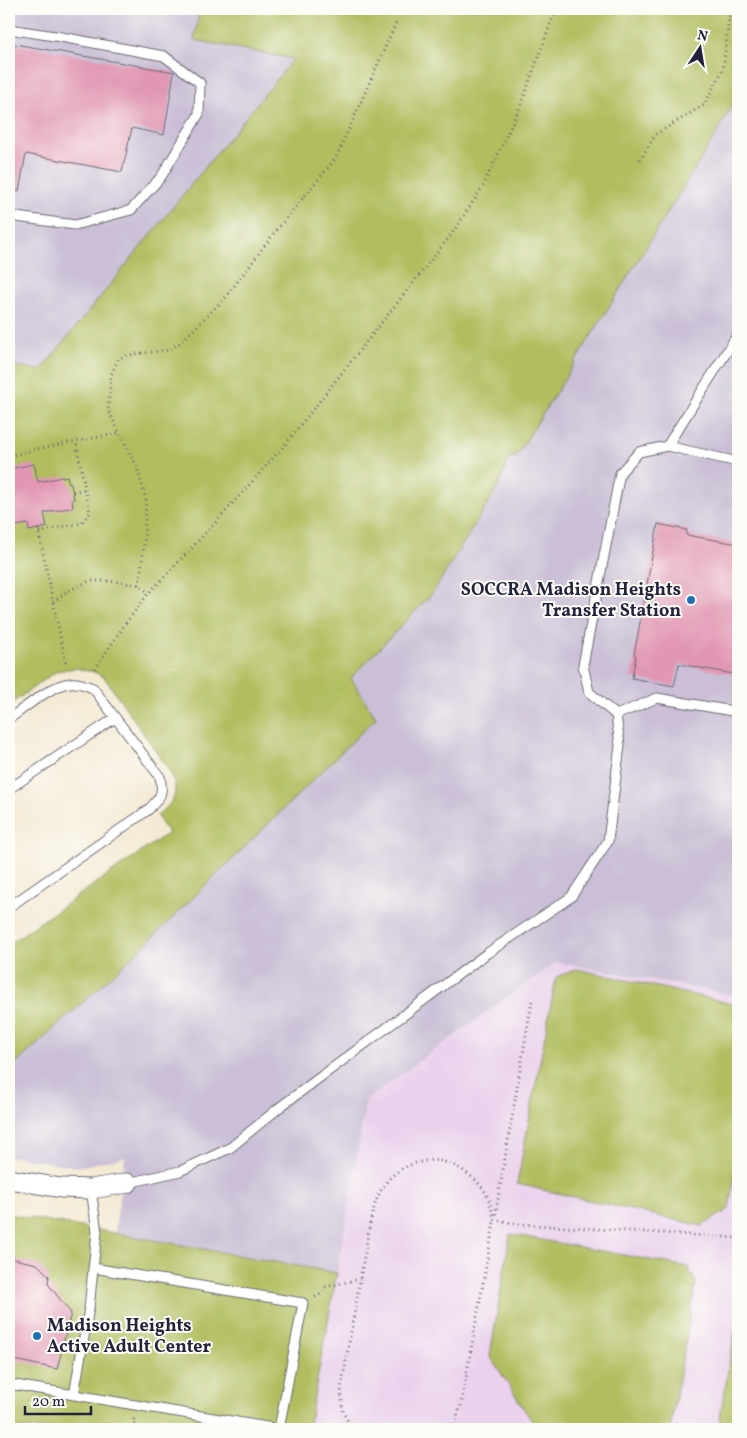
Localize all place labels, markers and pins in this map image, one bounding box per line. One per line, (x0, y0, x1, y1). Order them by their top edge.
place label: SOCCRA Madison Heights Transfer Station (461, 578, 681, 624)
marker: SOCCRA Madison Heights Transfer Station (685, 594, 697, 606)
place label: Madison Heights Active Adult Center (47, 1314, 212, 1360)
marker: Madison Heights Active Adult Center (31, 1330, 43, 1342)

